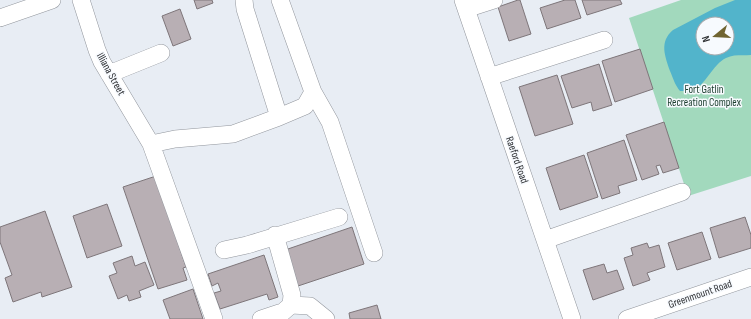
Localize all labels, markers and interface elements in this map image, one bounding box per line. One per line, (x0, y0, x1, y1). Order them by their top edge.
north arrow (695, 16, 735, 56)
text: N (699, 34, 713, 44)
street label: Illiana Street (94, 50, 128, 98)
park label: Fort Gatlin Recreation Complex (667, 83, 741, 109)
street label: Raeford Road (503, 135, 531, 186)
street label: Greenmount Road (666, 277, 734, 311)

